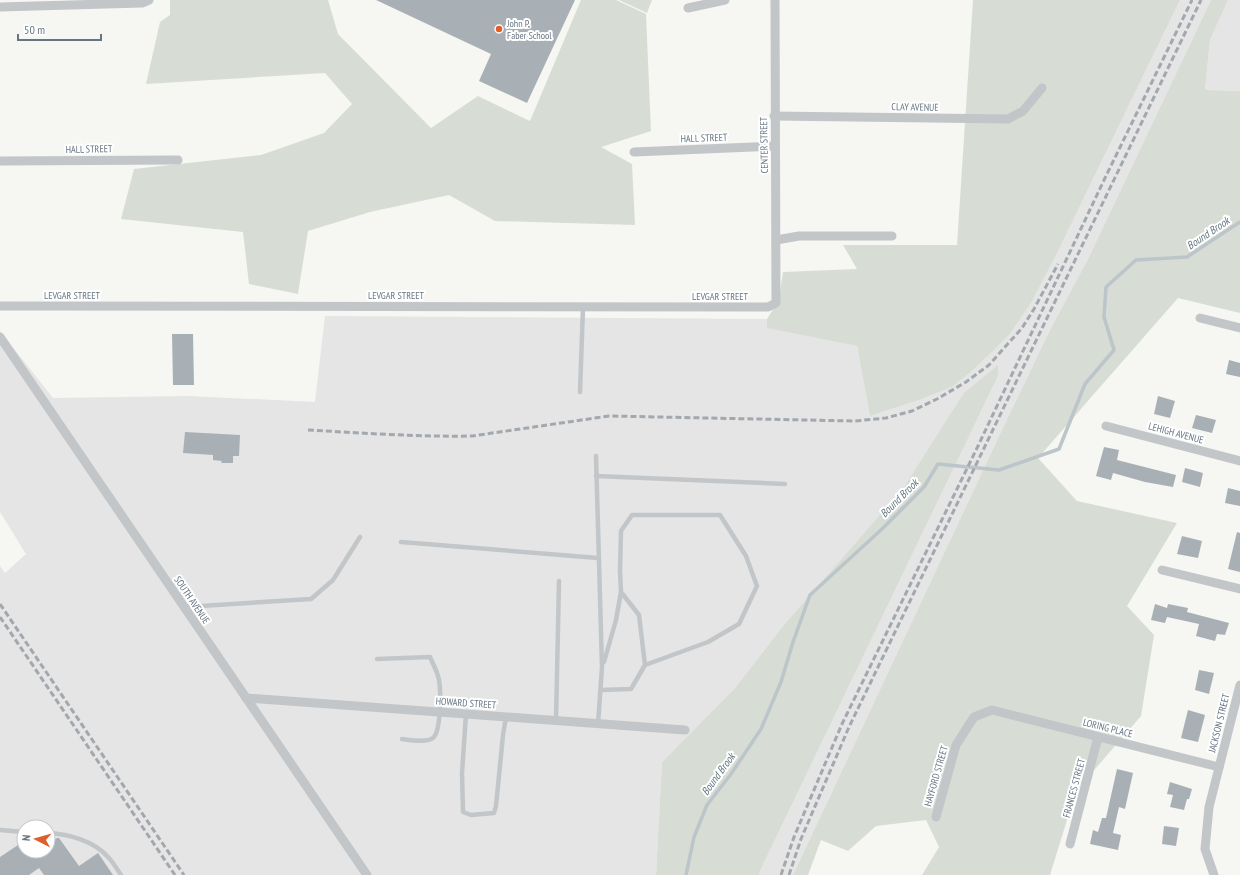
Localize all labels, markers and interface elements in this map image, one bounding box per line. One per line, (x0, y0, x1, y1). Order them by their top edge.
scale bar (18, 16, 101, 42)
place label: John P. Faber School (506, 17, 552, 42)
text: 50 m (24, 22, 45, 37)
marker: John P. Faber School (494, 24, 504, 34)
street label: CLAY AVENUE (891, 100, 939, 114)
street label: CENTER STREET (757, 116, 771, 173)
street label: HALL STREET (680, 131, 728, 145)
street label: HALL STREET (66, 142, 113, 156)
water label: Bound Brook (1184, 213, 1233, 252)
street label: LEVGAR STREET (44, 289, 101, 302)
street label: LEVGAR STREET (368, 289, 425, 302)
street label: LEVGAR STREET (692, 290, 749, 303)
street label: LEHIGH AVENUE (1147, 419, 1205, 447)
water label: Bound Brook (877, 475, 922, 520)
street label: SOUTH AVENUE (171, 574, 213, 626)
street label: JACKSON STREET (1205, 692, 1233, 755)
street label: HOWARD STREET (435, 694, 497, 712)
street label: LORING PLACE (1082, 716, 1134, 740)
street label: HAYFORD STREET (921, 744, 951, 808)
water label: Bound Brook (698, 749, 739, 798)
street label: FRANCES STREET (1060, 757, 1088, 819)
north arrow (16, 819, 56, 859)
text: N (19, 834, 33, 842)

